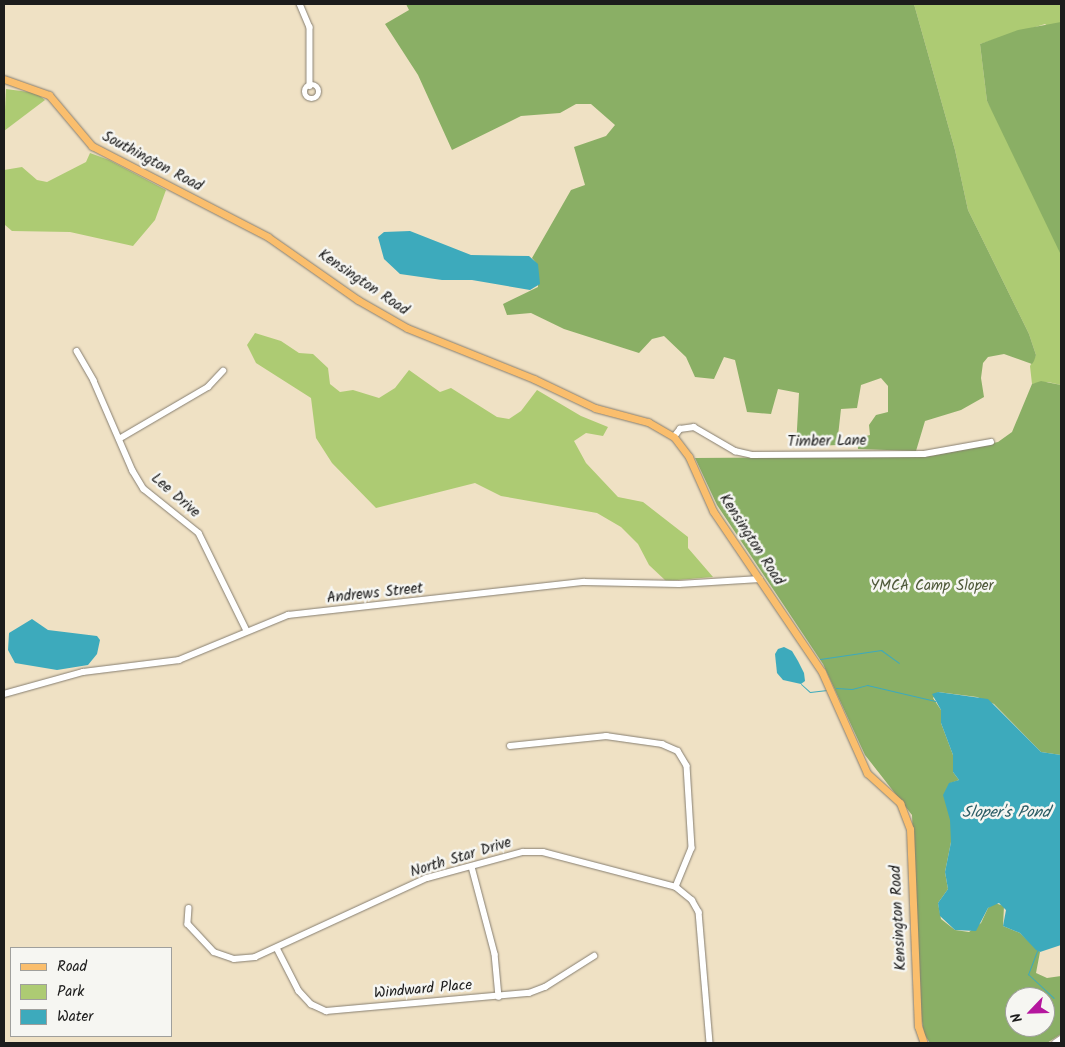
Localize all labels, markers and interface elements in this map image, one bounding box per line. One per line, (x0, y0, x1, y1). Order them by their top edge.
street label: Southington Road (99, 128, 205, 196)
street label: Kensington Road (314, 246, 412, 320)
street label: Timber Lane (787, 432, 867, 452)
street label: Lee Drive (147, 470, 203, 522)
street label: Kensington Road (715, 491, 787, 589)
park label: YMCA Camp Sloper (870, 578, 994, 596)
street label: Andrews Street (326, 580, 424, 608)
water label: Sloper's Pond (962, 803, 1050, 823)
street label: North Star Drive (408, 834, 514, 882)
street label: Kensington Road (887, 865, 911, 971)
legend (10, 947, 172, 1037)
text: Road (57, 955, 87, 979)
street label: Windward Place (373, 977, 473, 1003)
text: Park (57, 980, 84, 1004)
north arrow (1005, 987, 1055, 1037)
text: Water (57, 1005, 93, 1029)
text: N (1005, 1009, 1029, 1026)

